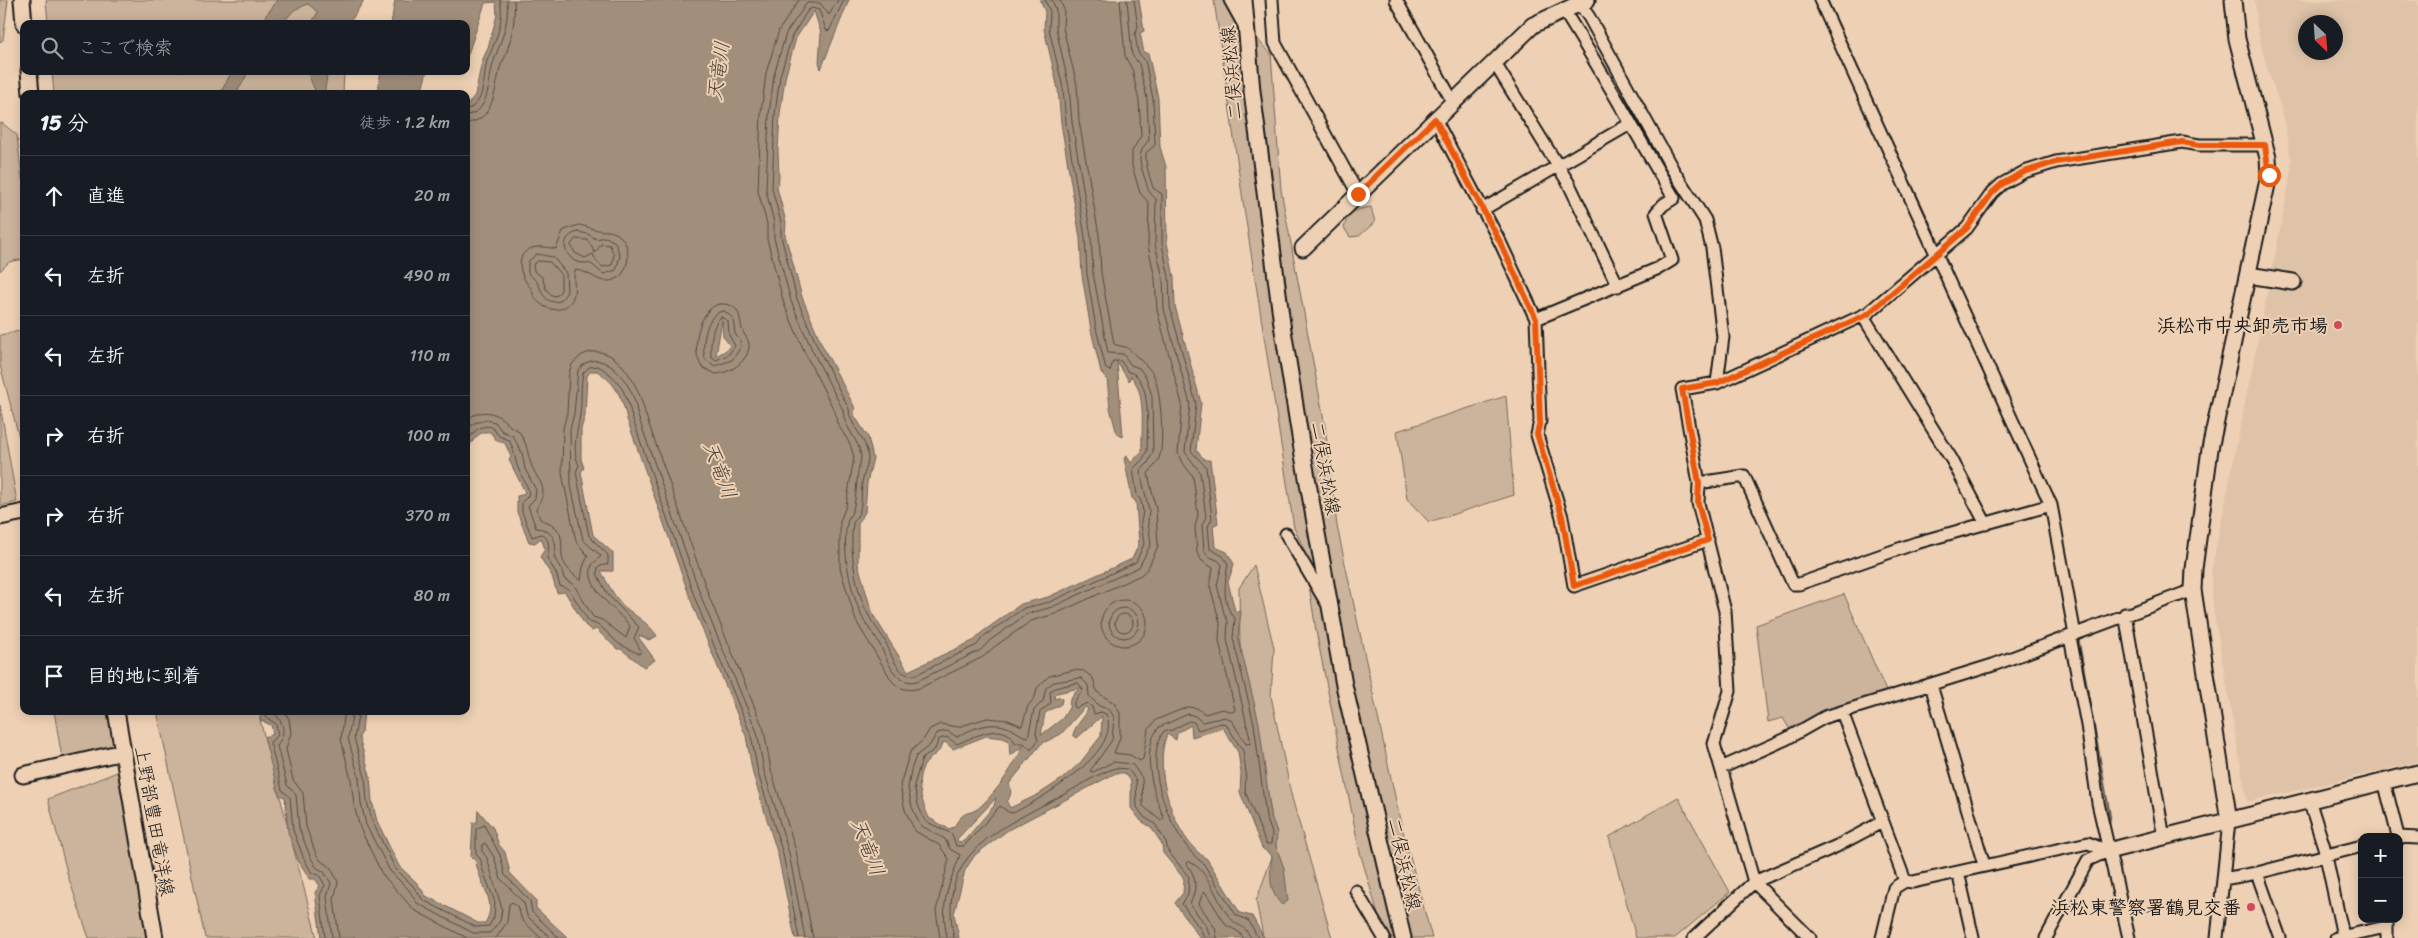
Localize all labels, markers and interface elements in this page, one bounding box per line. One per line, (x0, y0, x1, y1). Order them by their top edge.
north arrow (2298, 15, 2343, 60)
search box (20, 20, 470, 75)
street label: 二俣浜松線 (1211, 24, 1252, 122)
text: ここで検索 (78, 31, 173, 64)
icon: search (38, 34, 66, 62)
water label: 天竜川 (697, 39, 740, 103)
text: 15 分 (40, 104, 88, 142)
text: 徒歩 · 1.2 km (360, 108, 450, 137)
route start (2258, 164, 2281, 187)
text: 直進 (87, 179, 125, 212)
text: 20 m (414, 181, 450, 210)
icon: ahead (40, 182, 68, 210)
route end (1347, 183, 1370, 206)
text: 左折 (87, 259, 125, 292)
text: 490 m (404, 261, 450, 290)
icon: left (40, 262, 68, 290)
place label: 浜松市中央卸売市場 (2157, 309, 2328, 342)
marker: 浜松市中央卸売市場 (2332, 319, 2344, 331)
text: 左折 (87, 339, 125, 372)
text: 110 m (410, 341, 450, 370)
icon: left (40, 342, 68, 370)
street label: 二俣浜松線 (1301, 418, 1350, 518)
text: 右折 (87, 419, 125, 452)
text: 100 m (406, 421, 450, 450)
icon: right (40, 422, 68, 450)
water label: 天竜川 (692, 436, 747, 504)
text: 右折 (87, 499, 125, 532)
text: 370 m (406, 501, 450, 530)
icon: right (40, 502, 68, 530)
text: 左折 (87, 579, 125, 612)
text: 80 m (414, 581, 450, 610)
icon: left (40, 582, 68, 610)
text: 目的地に到着 (87, 659, 201, 692)
icon: arrive (40, 662, 68, 690)
street label: 上野部豊田竜洋線 (125, 743, 184, 899)
water label: 天竜川 (840, 813, 895, 881)
street label: 二俣浜松線 (1378, 814, 1431, 914)
map controls (2358, 833, 2403, 923)
button: + (2358, 833, 2403, 878)
button: − (2358, 878, 2403, 923)
place label: 浜松東警察署鶴見交番 (2051, 891, 2241, 924)
marker: 浜松東警察署鶴見交番 (2245, 901, 2257, 913)

